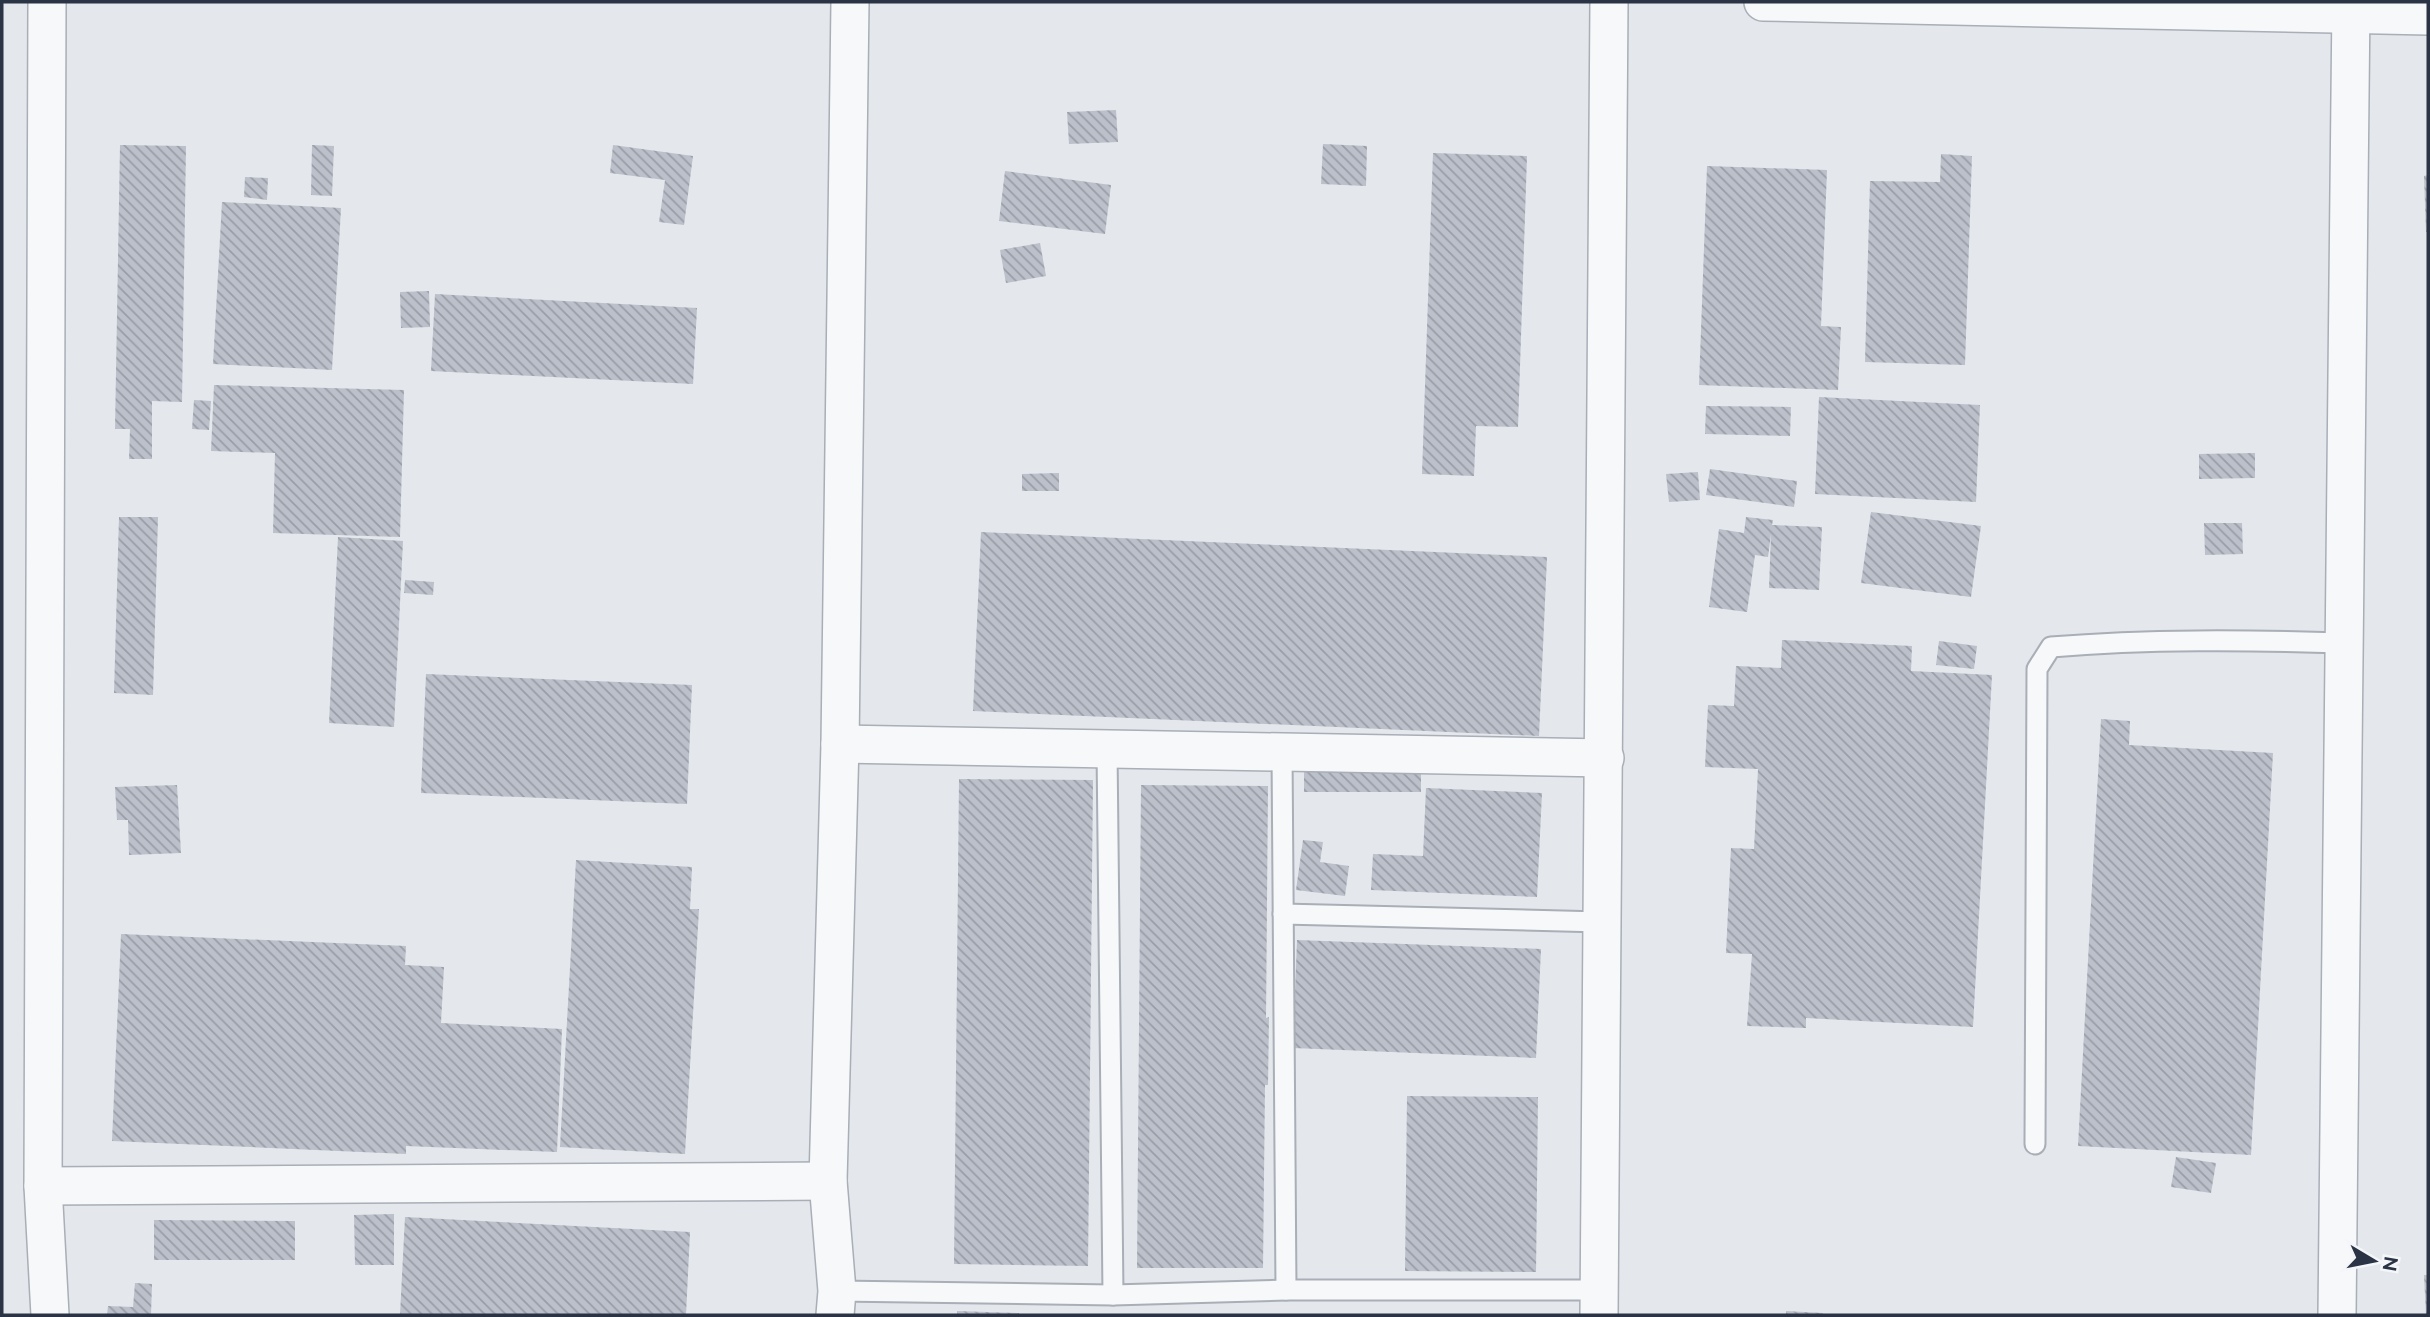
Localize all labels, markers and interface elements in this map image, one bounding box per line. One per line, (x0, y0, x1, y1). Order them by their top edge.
north arrow (2339, 1226, 2409, 1296)
text: N (2379, 1255, 2403, 1273)

